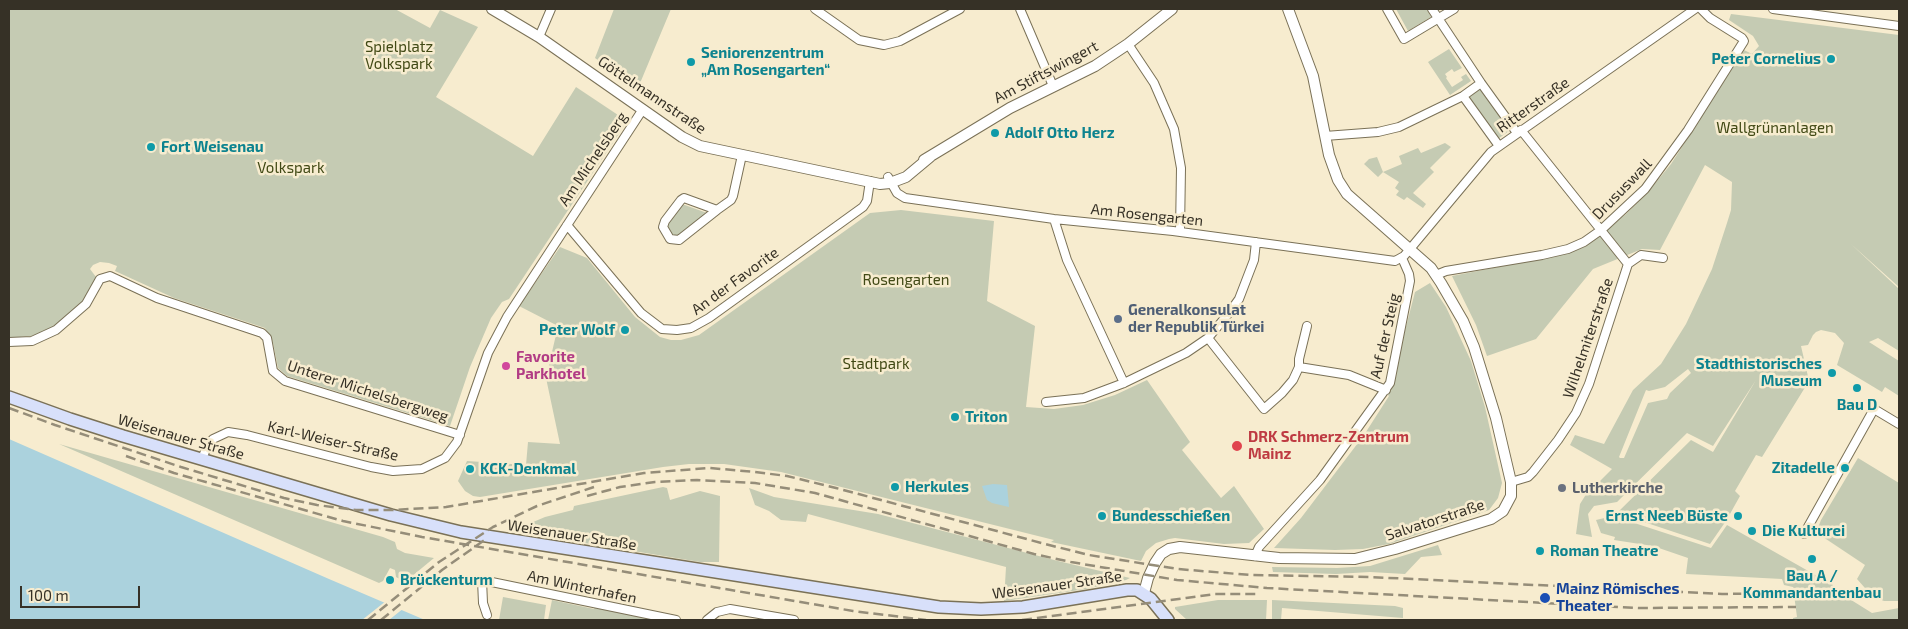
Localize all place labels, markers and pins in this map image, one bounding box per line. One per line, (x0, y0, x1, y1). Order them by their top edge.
place label: Seniorenzentrum „Am Rosengarten“ (701, 44, 830, 79)
place label: Peter Cornelius (1712, 50, 1821, 68)
marker: Peter Cornelius (1825, 53, 1837, 65)
marker: Seniorenzentrum „Am Rosengarten“ (685, 56, 697, 68)
place label: Adolf Otto Herz (1005, 124, 1115, 142)
marker: Adolf Otto Herz (989, 127, 1001, 139)
place label: Fort Weisenau (161, 138, 264, 156)
marker: Fort Weisenau (145, 141, 157, 153)
place label: Generalkonsulat der Republik Türkei (1128, 301, 1264, 336)
marker: Generalkonsulat der Republik Türkei (1112, 313, 1124, 325)
place label: Peter Wolf (539, 321, 615, 339)
marker: Peter Wolf (619, 324, 631, 336)
place label: Favorite Parkhotel (516, 348, 586, 383)
place label: Stadthistorisches Museum (1696, 355, 1822, 390)
marker: Favorite Parkhotel (500, 360, 512, 372)
marker: Stadthistorisches Museum (1826, 367, 1838, 379)
marker: Bau D (1851, 382, 1863, 394)
place label: Bau D (1837, 396, 1877, 414)
place label: Triton (965, 408, 1007, 426)
marker: Triton (949, 411, 961, 423)
place label: DRK Schmerz-Zentrum Mainz (1248, 428, 1409, 463)
marker: DRK Schmerz-Zentrum Mainz (1230, 439, 1244, 453)
place label: Zitadelle (1772, 459, 1835, 477)
place label: KCK-Denkmal (480, 460, 576, 478)
marker: Zitadelle (1839, 462, 1851, 474)
marker: KCK-Denkmal (464, 463, 476, 475)
place label: Herkules (905, 478, 969, 496)
place label: Lutherkirche (1572, 479, 1663, 497)
marker: Herkules (889, 481, 901, 493)
marker: Lutherkirche (1556, 482, 1568, 494)
place label: Bundesschießen (1112, 507, 1230, 525)
place label: Ernst Neeb Büste (1606, 507, 1728, 525)
marker: Bundesschießen (1096, 510, 1108, 522)
marker: Ernst Neeb Büste (1732, 510, 1744, 522)
place label: Die Kulturei (1762, 522, 1845, 540)
marker: Die Kulturei (1746, 525, 1758, 537)
place label: Roman Theatre (1550, 542, 1658, 560)
marker: Roman Theatre (1534, 545, 1546, 557)
marker: Bau A / Kommandantenbau (1806, 553, 1818, 565)
place label: Bau A / Kommandantenbau (1743, 567, 1881, 602)
place label: Brückenturm (400, 571, 493, 589)
marker: Brückenturm (384, 574, 396, 586)
place label: Mainz Römisches Theater (1556, 580, 1679, 615)
marker: Mainz Römisches Theater (1538, 591, 1552, 605)

